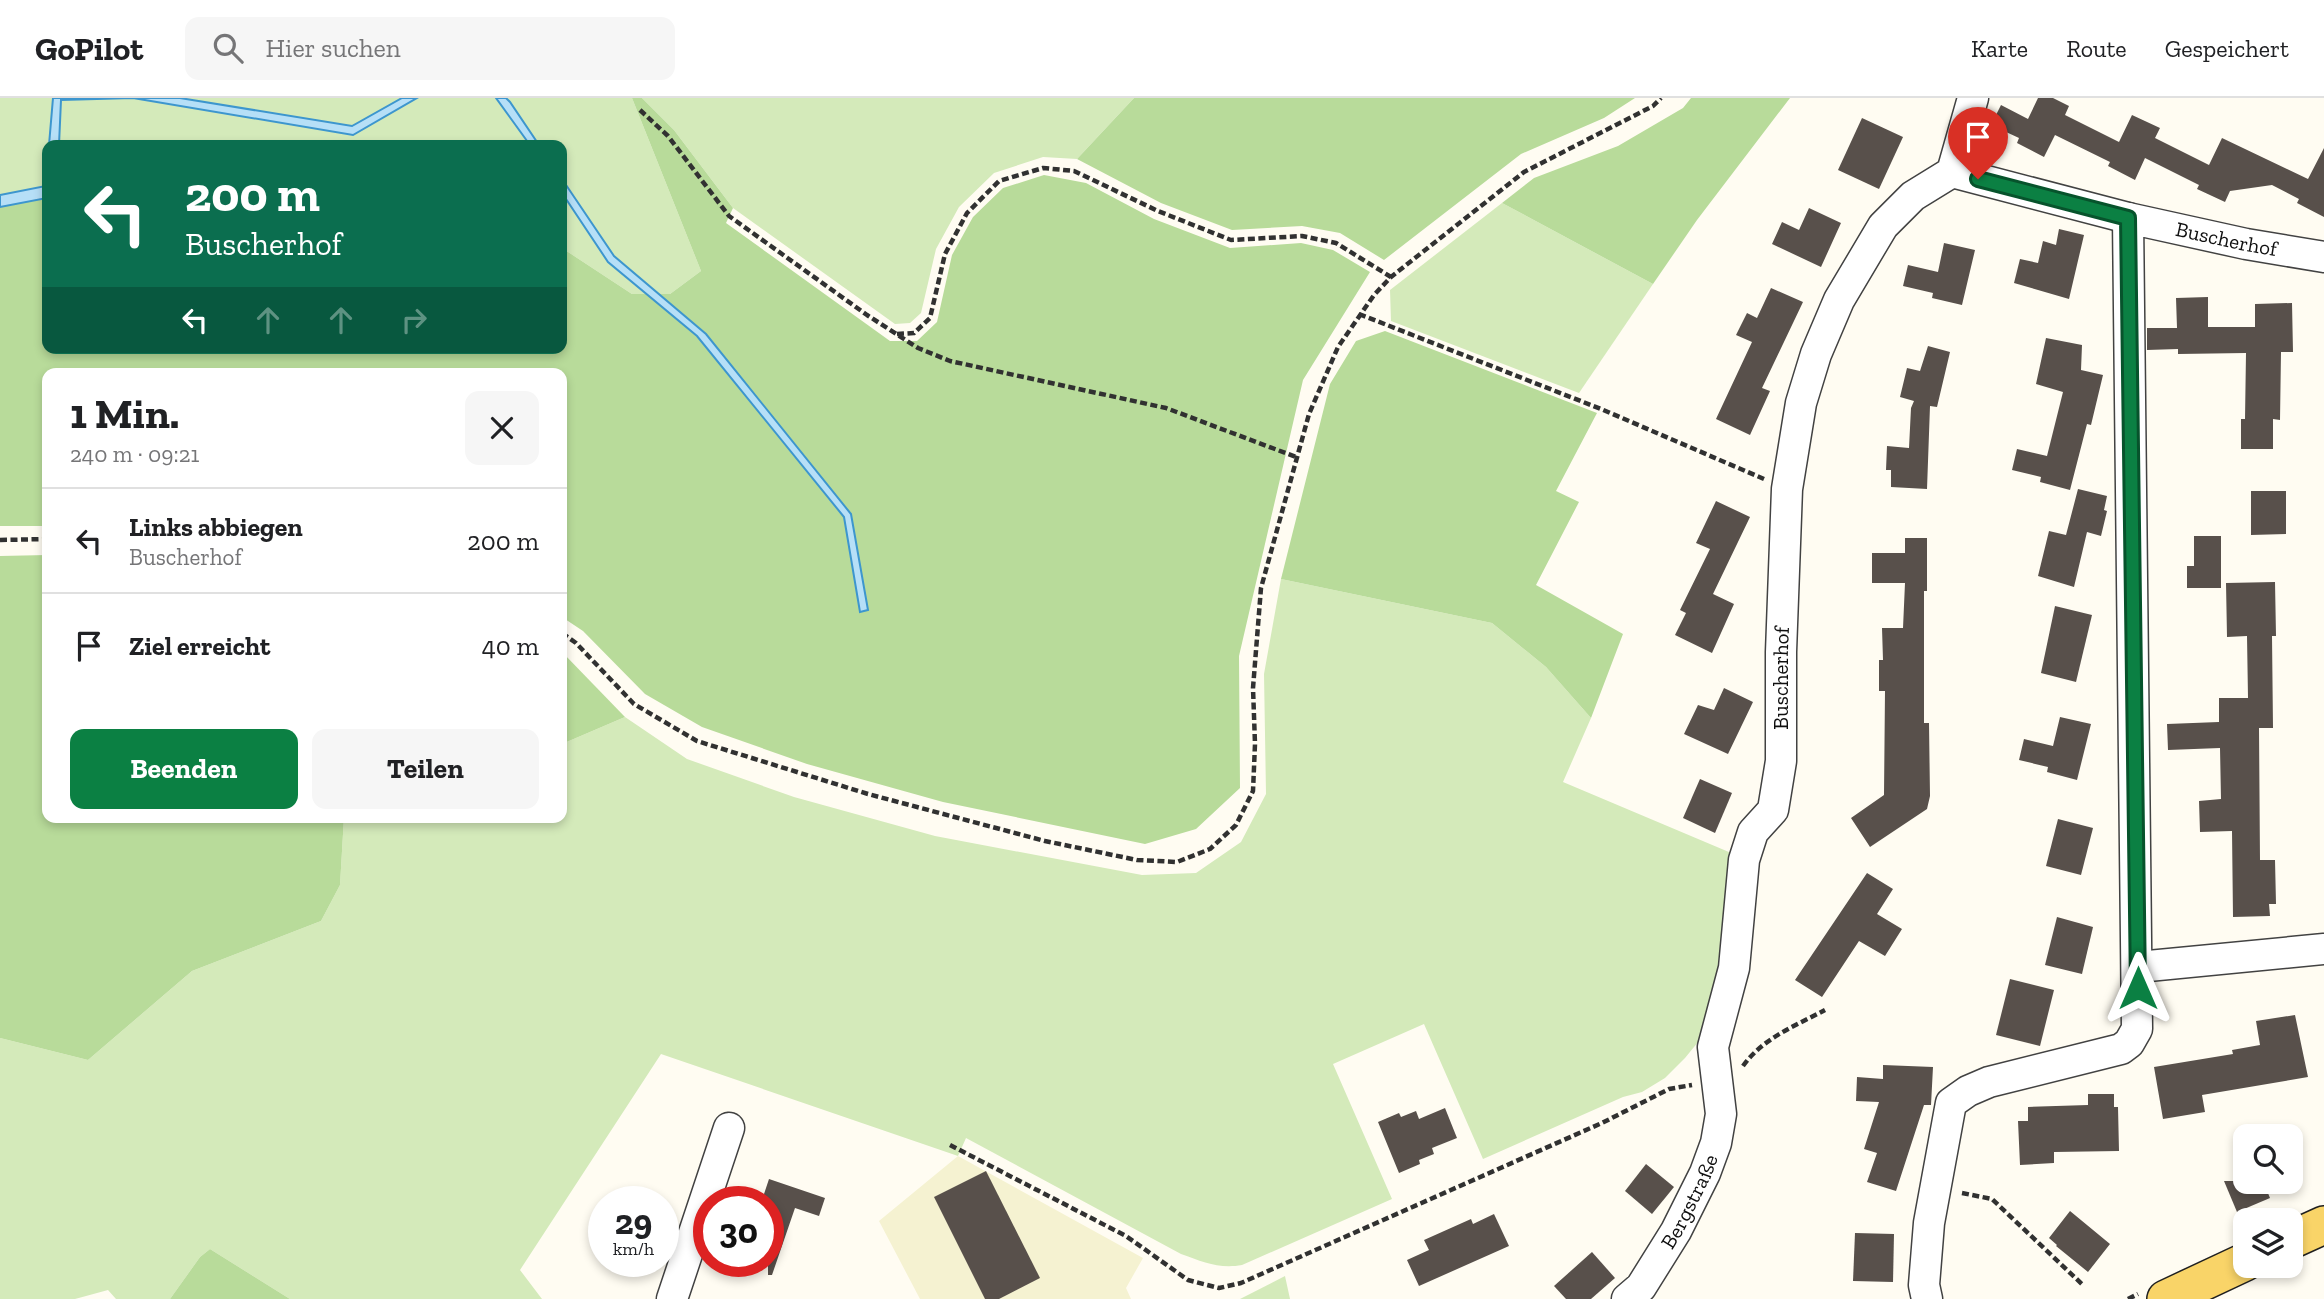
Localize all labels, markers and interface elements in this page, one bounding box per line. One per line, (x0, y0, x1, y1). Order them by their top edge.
search box (185, 17, 675, 80)
text: GoPilot (35, 29, 143, 68)
icon: search (209, 29, 247, 67)
text: Hier suchen (265, 32, 401, 64)
text: Karte (1971, 34, 2028, 63)
text: Route (2066, 34, 2127, 63)
text: Gespeichert (2165, 34, 2289, 63)
pin (1948, 107, 2008, 179)
icon: arrive (1959, 118, 1997, 156)
text: 200 m (185, 165, 320, 224)
icon: left (70, 168, 161, 259)
street label: Buscherhof (2173, 216, 2280, 261)
text: Buscherhof (185, 225, 342, 263)
icon: left (176, 301, 214, 339)
icon: ahead (249, 301, 287, 339)
icon: ahead (322, 301, 360, 339)
icon: right (395, 301, 433, 339)
text: 1 Min. (70, 388, 179, 439)
button: close (465, 391, 539, 465)
text: 240 m · 09:21 (70, 440, 199, 468)
text: Links abbiegen (129, 511, 303, 543)
icon: left (70, 522, 108, 560)
text: 200 m (467, 525, 539, 557)
text: Buscherhof (129, 543, 242, 571)
street label: Buscherhof (1768, 625, 1794, 730)
icon: arrive (70, 627, 108, 665)
text: Ziel erreicht (129, 630, 270, 662)
text: 40 m (482, 630, 539, 662)
button: Beenden (70, 729, 298, 809)
button: Teilen (312, 729, 539, 809)
position arrow (2101, 951, 2175, 1025)
map controls (2233, 1124, 2303, 1278)
button: search (2233, 1124, 2303, 1194)
street label: Bergstraße (1655, 1151, 1723, 1253)
speed limit sign: 30 (693, 1186, 784, 1277)
text: 29 (615, 1201, 652, 1243)
button: layers (2233, 1208, 2303, 1278)
text: km/h (613, 1238, 654, 1260)

